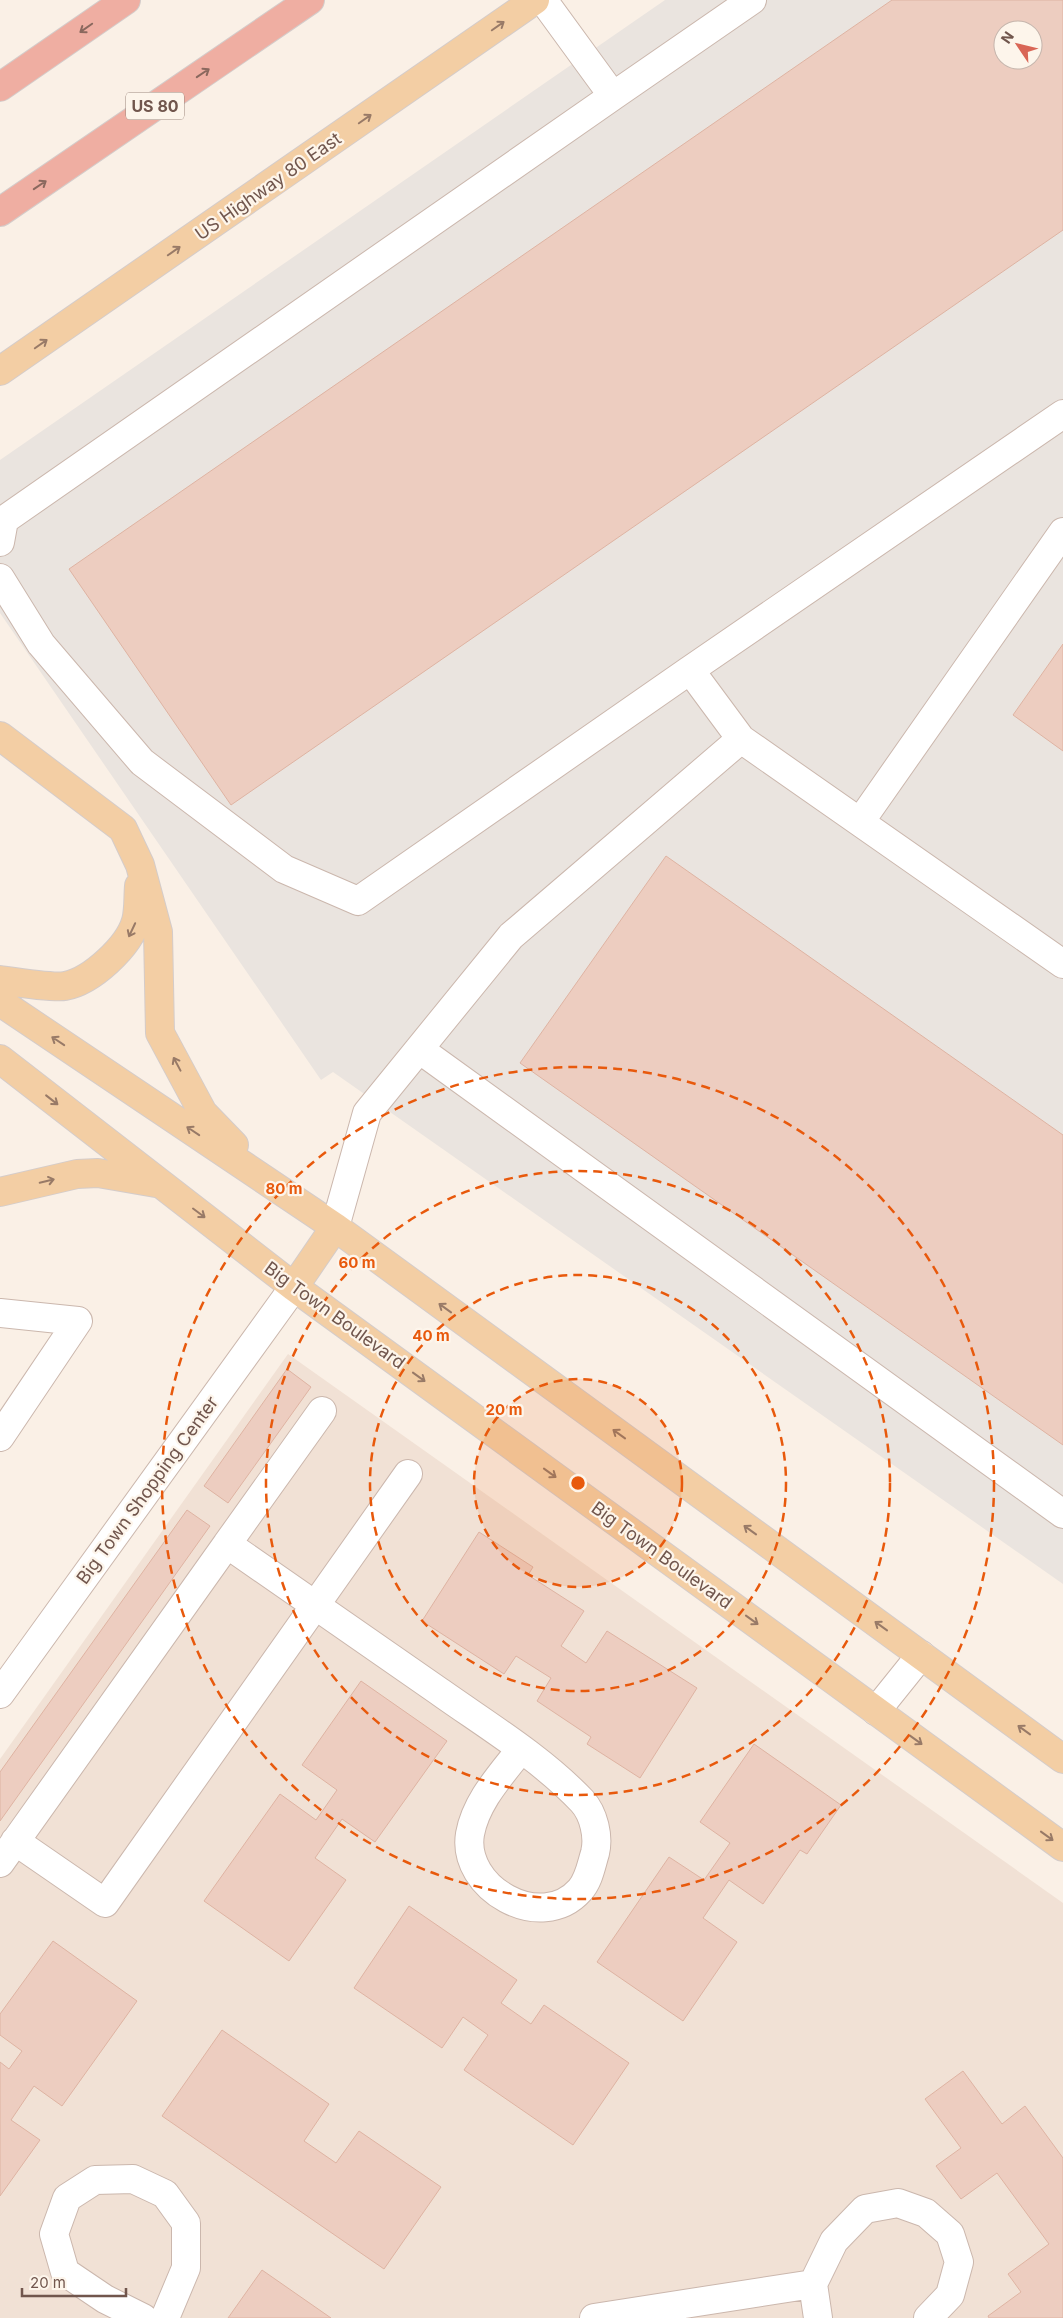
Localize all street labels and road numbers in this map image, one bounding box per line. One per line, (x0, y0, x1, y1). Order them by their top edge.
road number: US 80 (126, 92, 184, 120)
street label: US Highway 80 East (191, 128, 345, 244)
street label: Big Town Boulevard (261, 1257, 409, 1373)
street label: Big Town Shopping Center (72, 1392, 222, 1588)
street label: Big Town Boulevard (588, 1497, 736, 1613)

